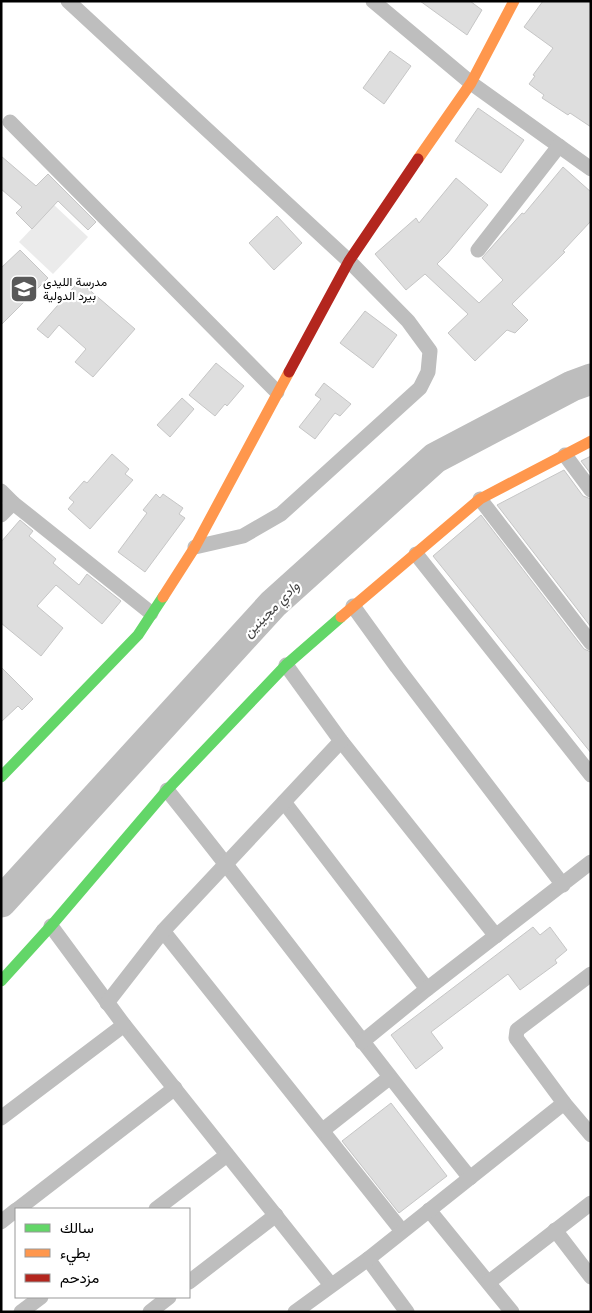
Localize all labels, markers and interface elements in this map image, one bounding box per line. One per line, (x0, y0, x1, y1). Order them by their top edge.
school or university icon: مدرسة الليدي بيرد الدولية (9, 274, 39, 304)
place label: مدرسة الليدي بيرد الدولية (43, 274, 107, 304)
water label: وادي مجينين (239, 576, 306, 643)
legend (15, 1208, 190, 1298)
text: سالك (60, 1218, 94, 1238)
text: بطيء (60, 1243, 90, 1266)
text: مزدحم (60, 1268, 99, 1288)

